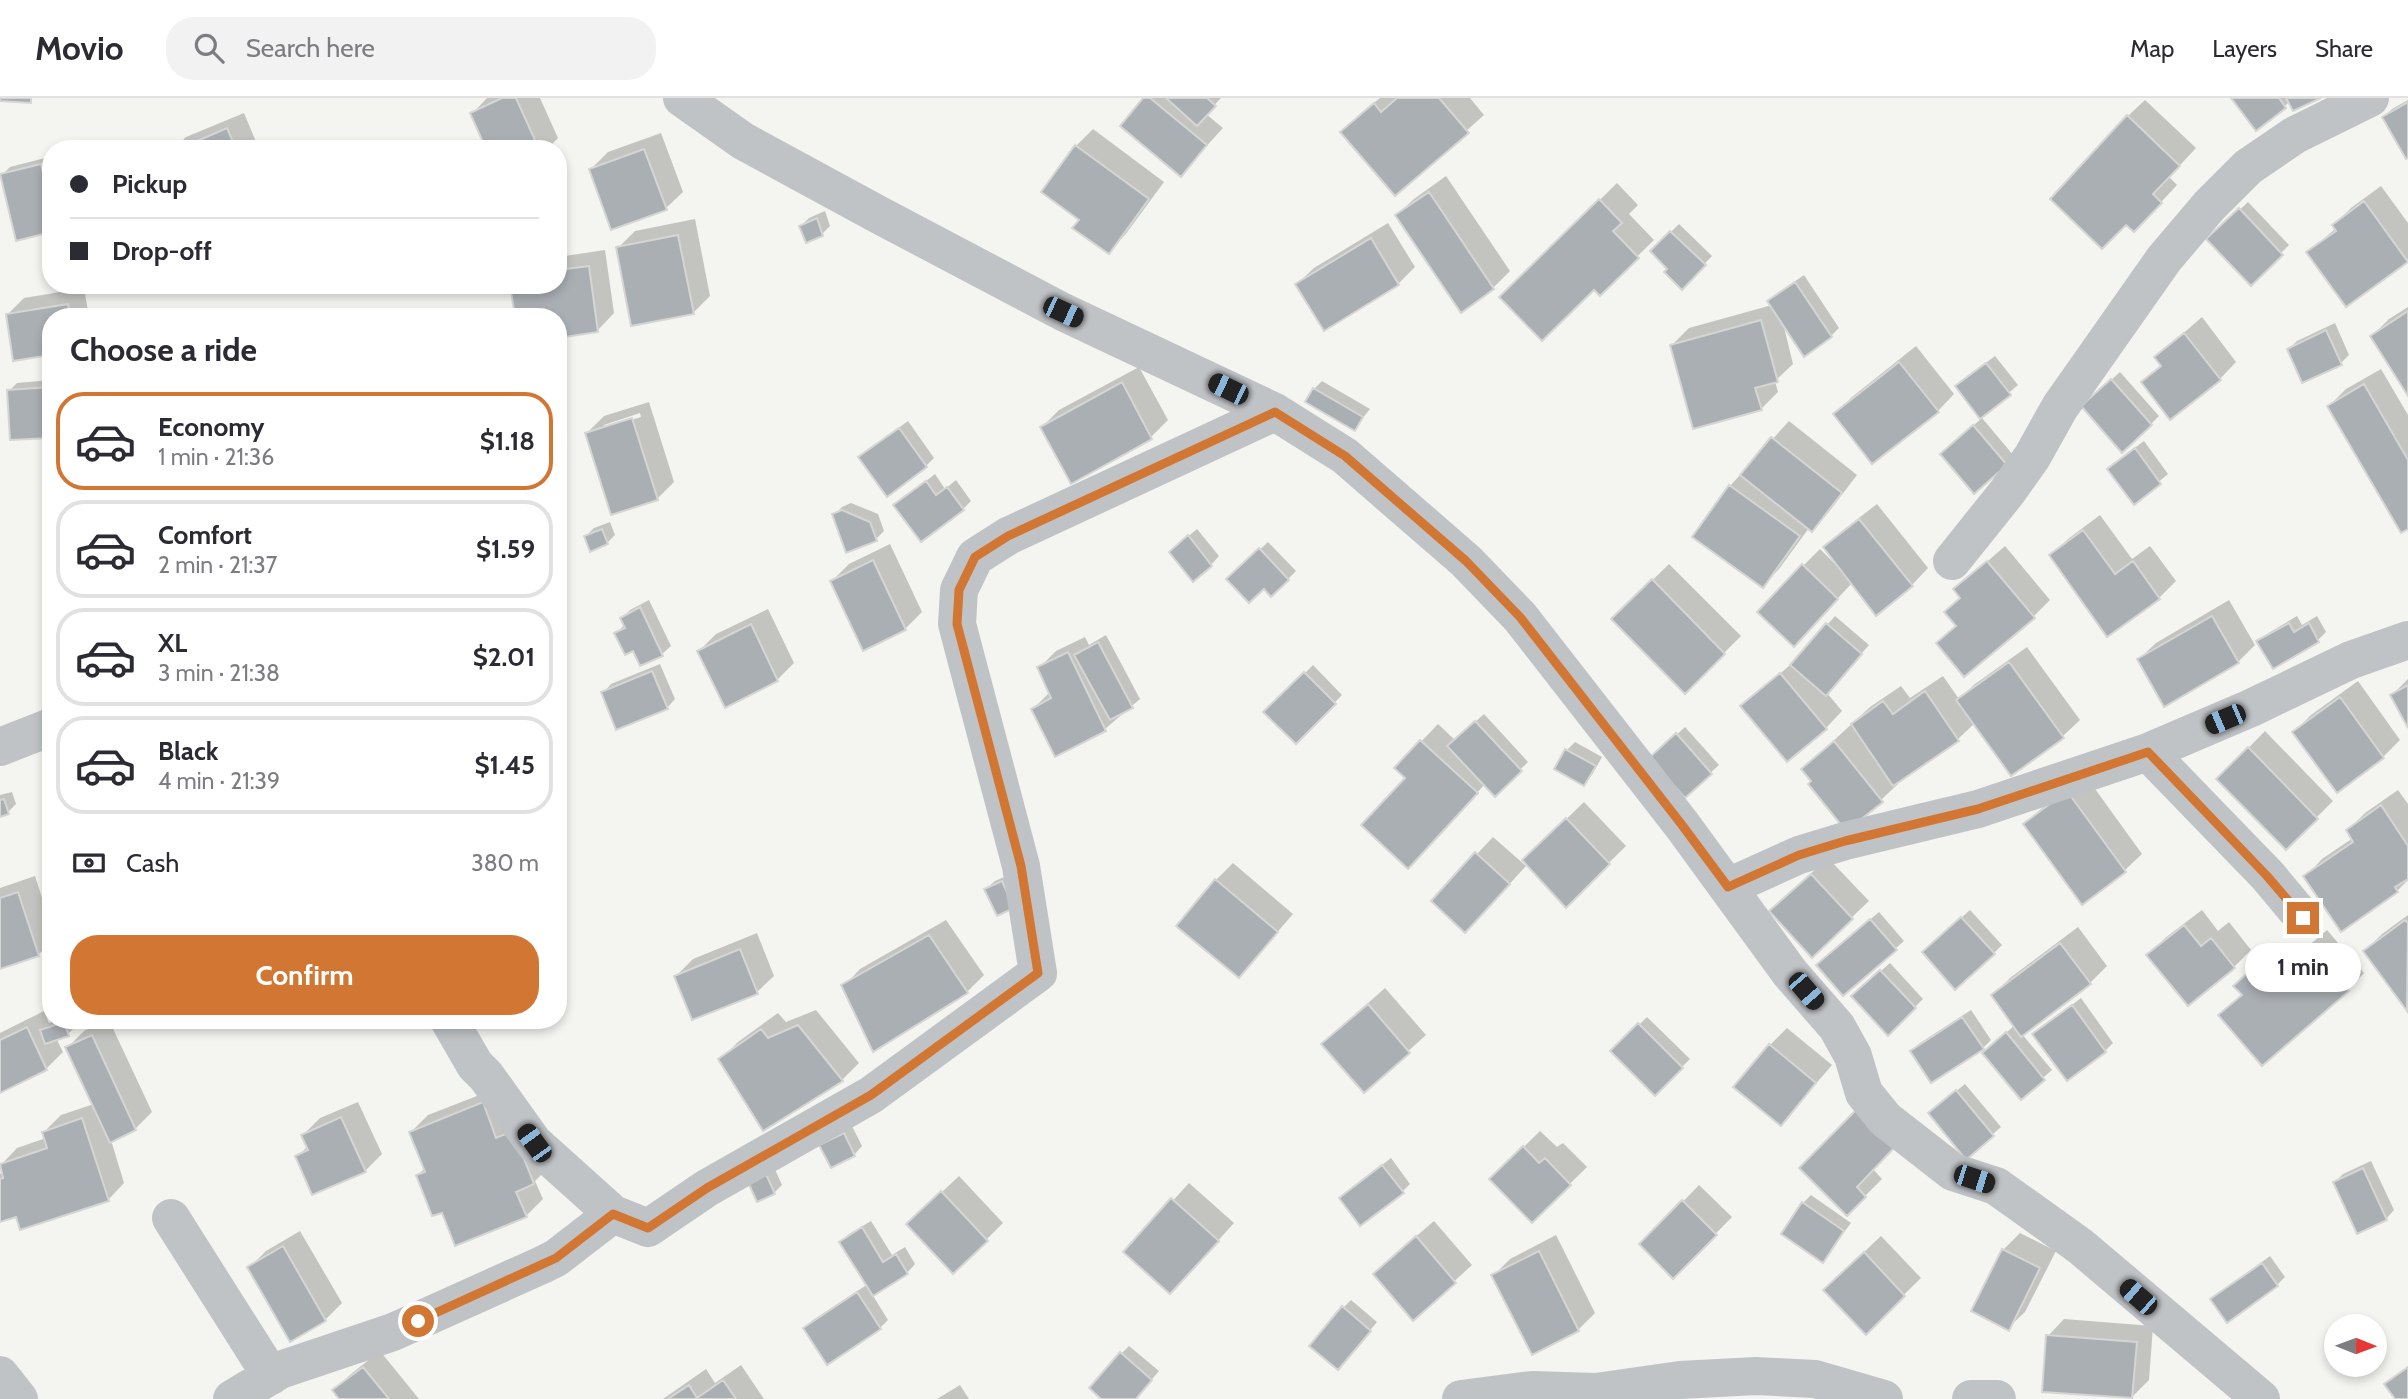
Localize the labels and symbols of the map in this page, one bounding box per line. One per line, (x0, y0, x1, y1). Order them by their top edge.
car (1040, 294, 1087, 330)
car (1205, 370, 1252, 408)
car (2202, 701, 2249, 737)
route end (2287, 902, 2319, 934)
callout: 1 min (2245, 942, 2361, 992)
car (1785, 968, 1828, 1014)
car (514, 1120, 555, 1166)
car (1951, 1163, 1998, 1195)
car (2116, 1275, 2161, 1319)
route start (402, 1305, 434, 1337)
north arrow (2324, 1314, 2387, 1377)

